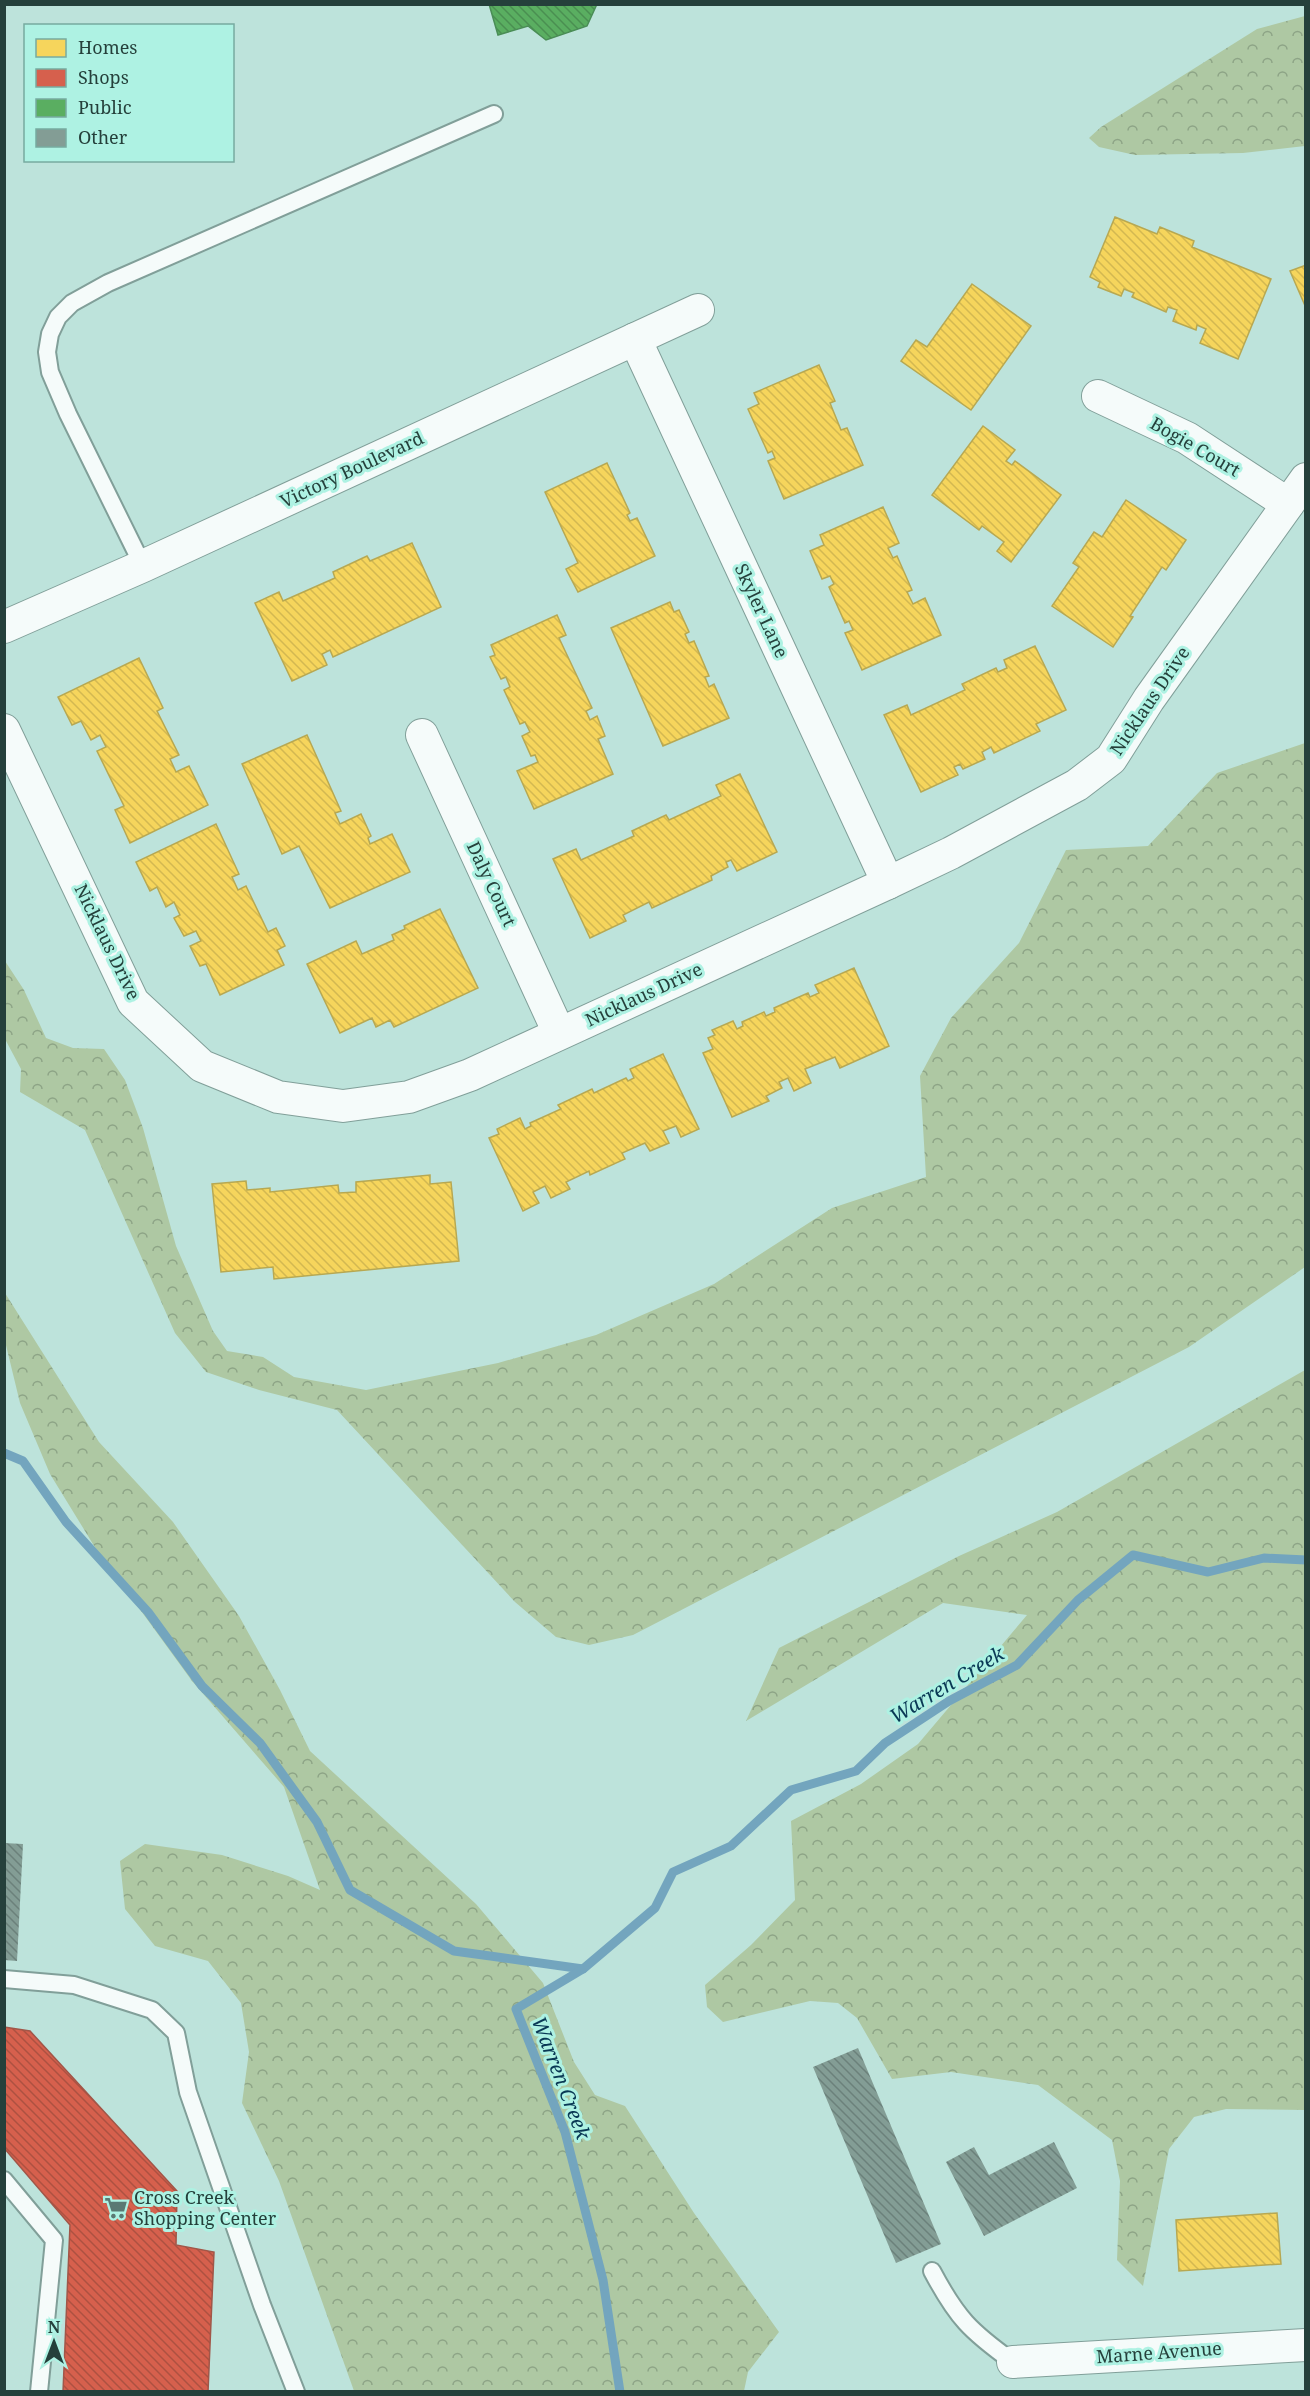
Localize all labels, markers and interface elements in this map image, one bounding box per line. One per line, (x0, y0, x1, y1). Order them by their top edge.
legend (24, 24, 234, 162)
text: Homes (78, 35, 137, 59)
text: Shops (78, 65, 129, 89)
text: Public (78, 95, 132, 119)
text: Other (78, 125, 128, 149)
street label: Bogie Court (1146, 411, 1245, 481)
street label: Victory Boulevard (276, 425, 427, 513)
street label: Skyler Lane (730, 560, 794, 662)
street label: Nicklaus Drive (1104, 641, 1194, 759)
street label: Daly Court (462, 837, 522, 930)
street label: Nicklaus Drive (69, 880, 146, 1004)
street label: Nicklaus Drive (581, 957, 706, 1032)
water label: Warren Creek (884, 1639, 1010, 1729)
water label: Warren Creek (526, 2013, 597, 2144)
place label: Cross Creek Shopping Center (134, 2185, 277, 2230)
supermarket icon: Cross Creek Shopping Center (103, 2195, 129, 2221)
north arrow (24, 2312, 84, 2372)
text: N (48, 2316, 61, 2338)
street label: Marne Avenue (1095, 2336, 1222, 2368)

